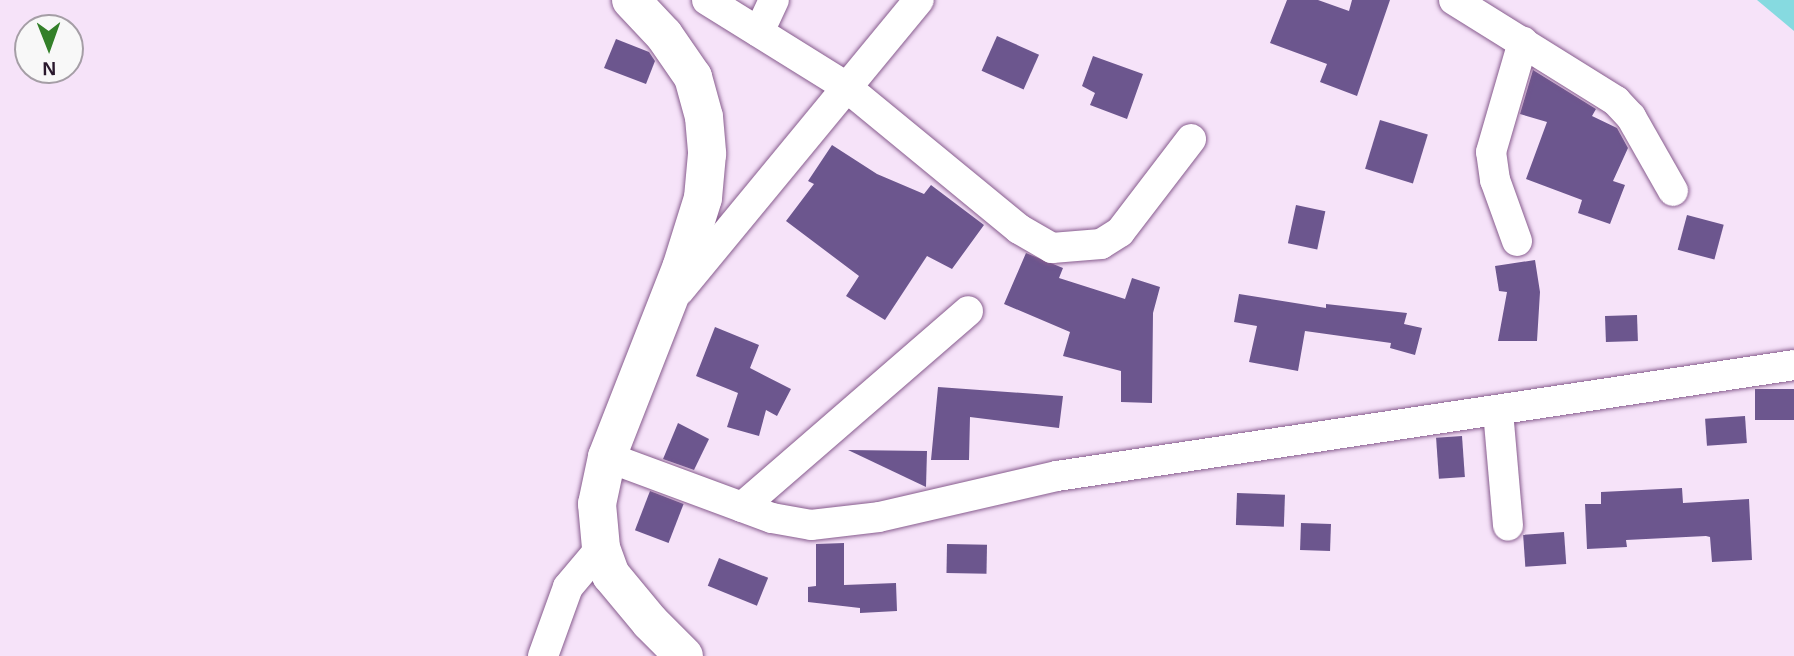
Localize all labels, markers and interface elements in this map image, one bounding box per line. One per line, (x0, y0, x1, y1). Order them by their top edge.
north arrow (14, 14, 84, 84)
text: N (42, 58, 56, 79)

